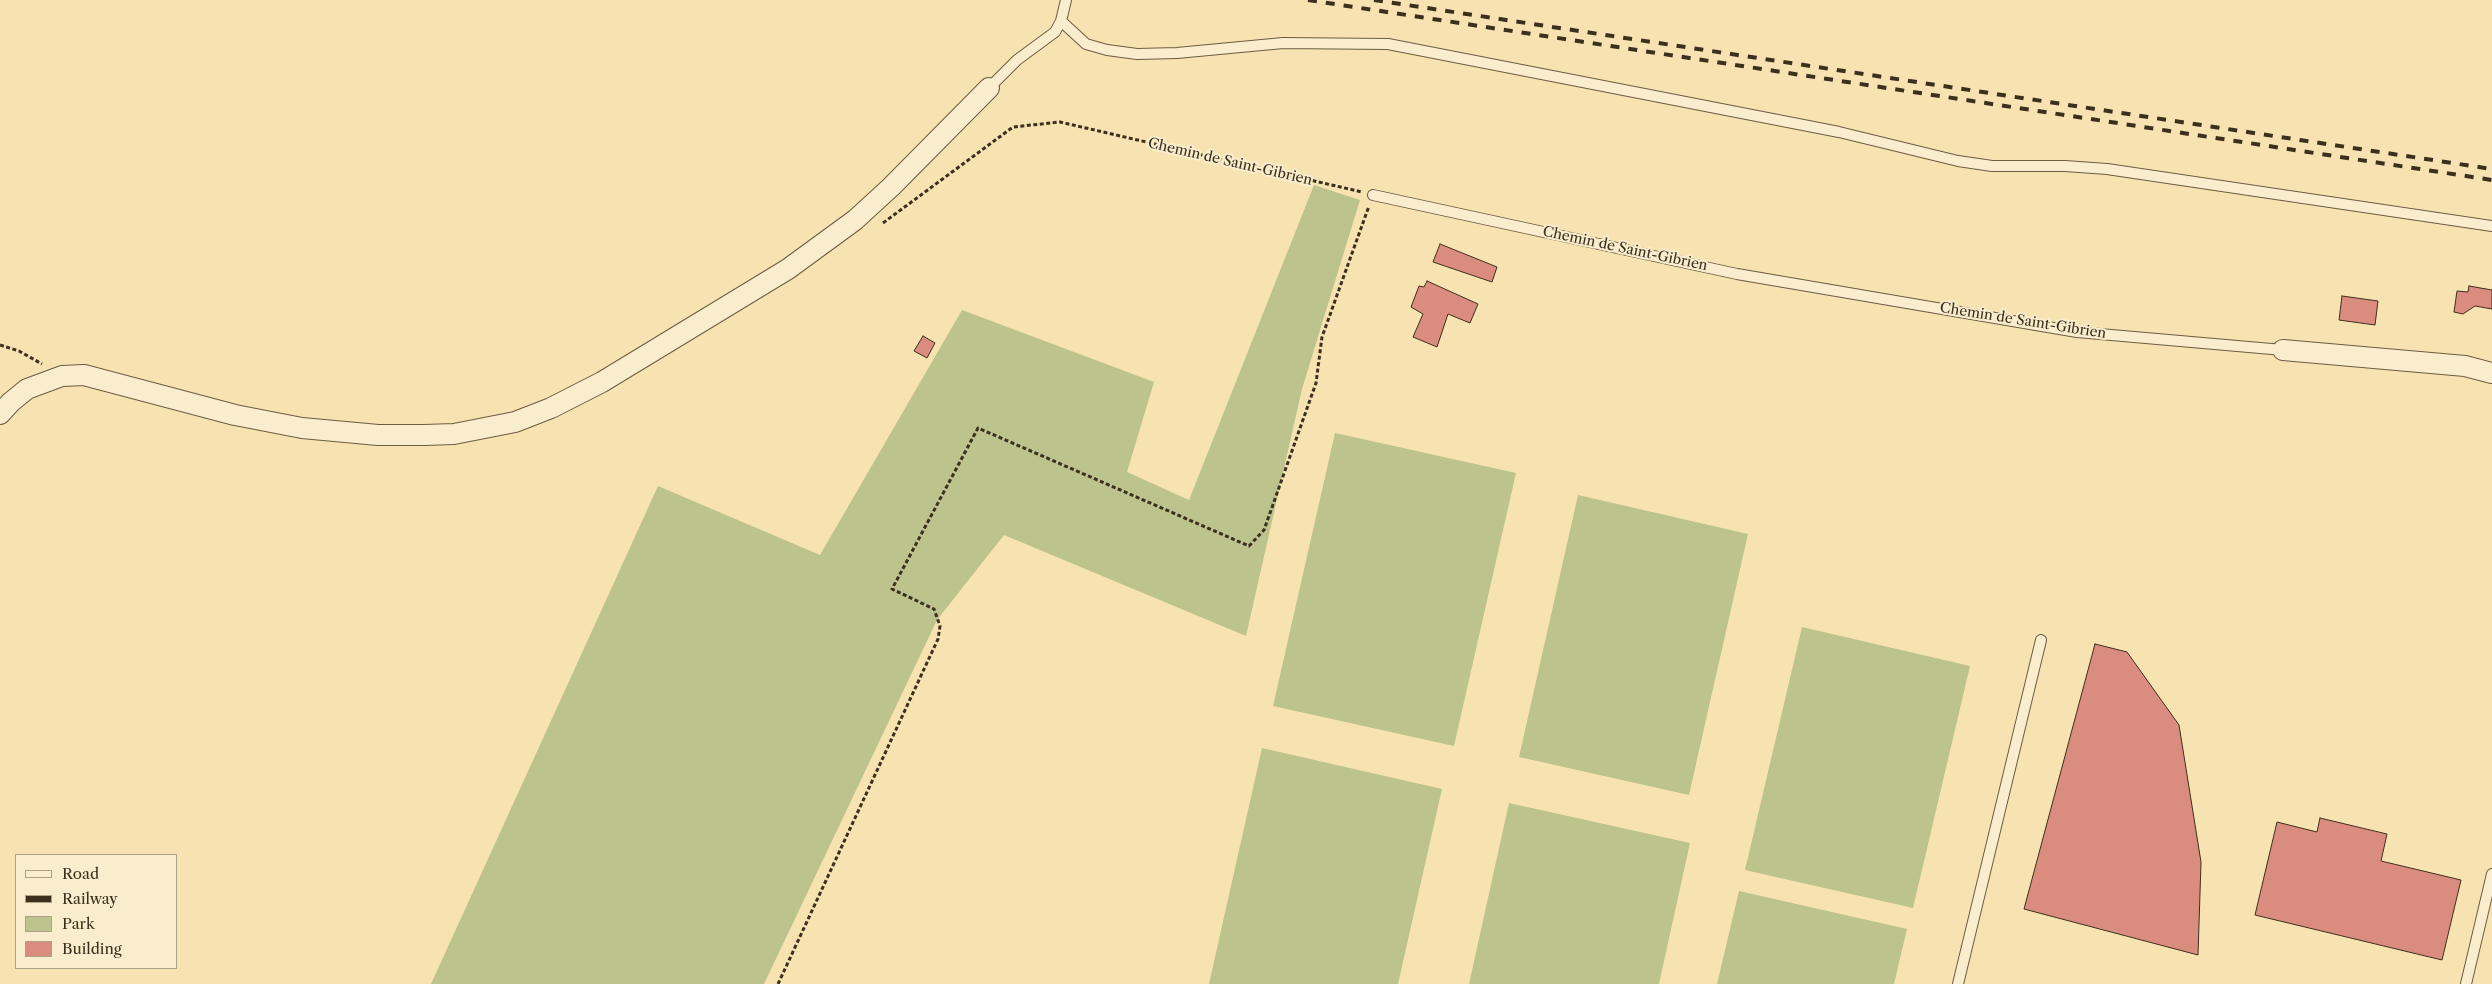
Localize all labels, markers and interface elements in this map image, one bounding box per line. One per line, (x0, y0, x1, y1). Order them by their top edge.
street label: Chemin de Saint-Gibrien (1146, 135, 1314, 189)
street label: Chemin de Saint-Gibrien (1541, 223, 1709, 275)
street label: Chemin de Saint-Gibrien (1939, 300, 2107, 342)
legend (15, 854, 178, 969)
text: Road (62, 864, 99, 883)
text: Railway (62, 889, 118, 908)
text: Park (62, 914, 95, 933)
text: Building (62, 939, 122, 958)

